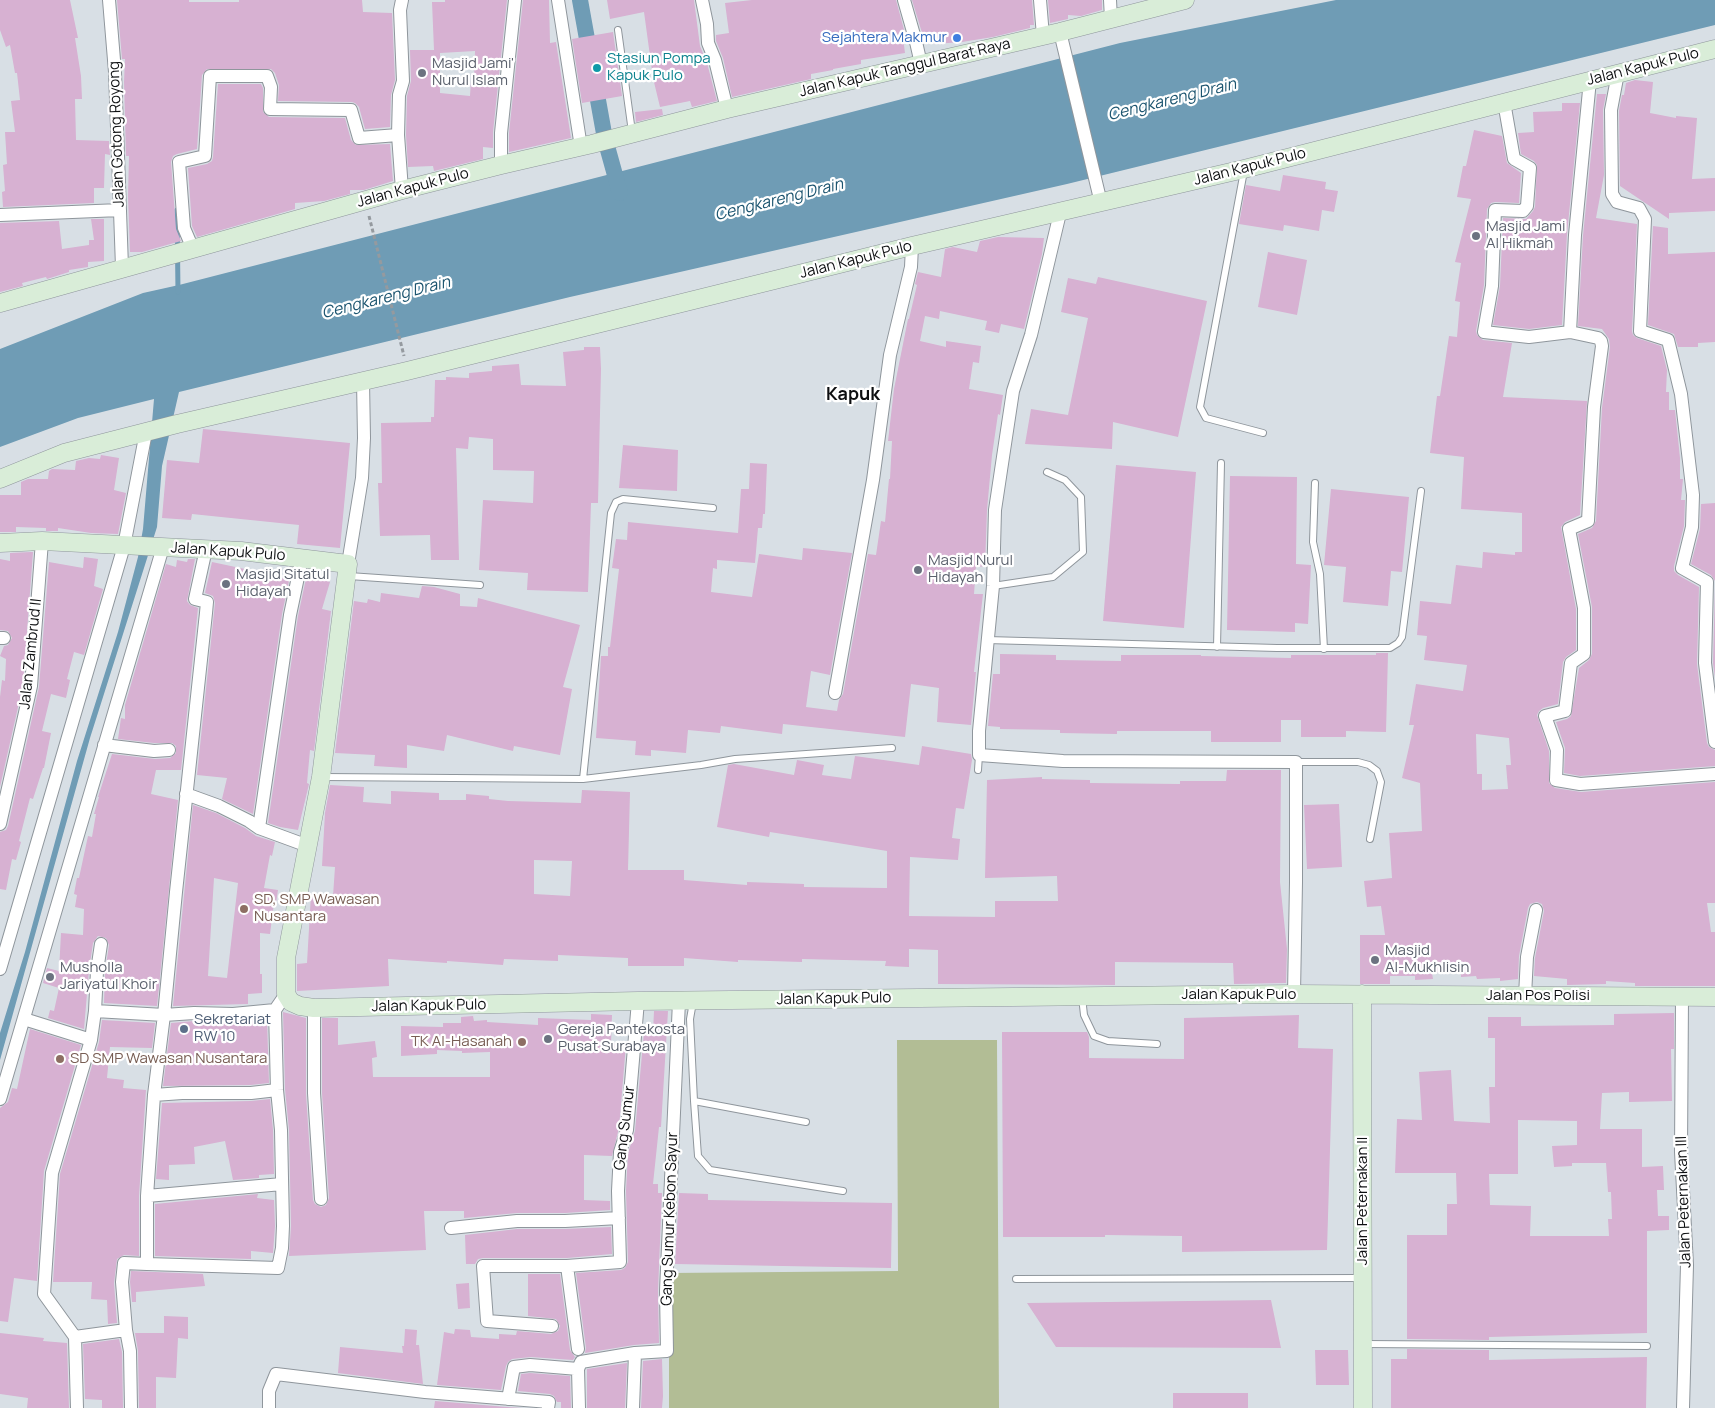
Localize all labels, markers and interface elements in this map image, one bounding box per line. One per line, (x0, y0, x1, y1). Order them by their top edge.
place label: Sejahtera Makmur (822, 29, 947, 47)
marker: Sejahtera Makmur (951, 32, 963, 44)
street label: Jalan Kapuk Tanggul Barat Raya (798, 35, 1012, 101)
street label: Jalan Kapuk Pulo (1585, 44, 1701, 90)
place label: Stasiun Pompa Kapuk Pulo (607, 50, 711, 85)
place label: Masjid Jami' Nurul Islam (432, 55, 514, 90)
street label: Jalan Gotong Royong (105, 61, 129, 207)
marker: Stasiun Pompa Kapuk Pulo (591, 62, 603, 74)
marker: Masjid Jami' Nurul Islam (416, 67, 428, 79)
water label: Cengkareng Drain (1106, 75, 1238, 125)
street label: Jalan Kapuk Pulo (1192, 144, 1308, 190)
street label: Jalan Kapuk Pulo (355, 164, 471, 212)
water label: Cengkareng Drain (713, 175, 845, 225)
place label: Masjid Jami Al Hikmah (1486, 218, 1565, 253)
marker: Masjid Jami Al Hikmah (1470, 230, 1482, 242)
street label: Jalan Kapuk Pulo (798, 237, 914, 283)
water label: Cengkareng Drain (320, 273, 452, 323)
district label: Kapuk (826, 384, 880, 406)
street label: Jalan Kapuk Pulo (170, 539, 286, 565)
place label: Masjid Nurul Hidayah (928, 552, 1013, 587)
marker: Masjid Nurul Hidayah (912, 564, 924, 576)
place label: Masjid Sitatul Hidayah (236, 566, 329, 601)
marker: Masjid Sitatul Hidayah (220, 578, 232, 590)
street label: Jalan Zambrud II (16, 598, 46, 710)
place label: SD, SMP Wawasan Nusantara (254, 891, 379, 926)
marker: SD, SMP Wawasan Nusantara (238, 903, 250, 915)
place label: Masjid Al-Mukhlisin (1385, 942, 1469, 977)
marker: Masjid Al-Mukhlisin (1369, 954, 1381, 966)
place label: Musholla Jariyatul Khoir (60, 959, 157, 994)
marker: Musholla Jariyatul Khoir (44, 971, 56, 983)
street label: Jalan Kapuk Pulo (1182, 986, 1296, 1004)
street label: Jalan Pos Polisi (1486, 987, 1590, 1005)
street label: Jalan Kapuk Pulo (776, 989, 892, 1009)
street label: Jalan Kapuk Pulo (371, 996, 487, 1016)
place label: Sekretariat RW 10 (194, 1011, 271, 1046)
place label: Gereja Pantekosta Pusat Surabaya (558, 1021, 685, 1056)
marker: Sekretariat RW 10 (178, 1023, 190, 1035)
place label: TK Al-Hasanah (411, 1033, 512, 1051)
marker: Gereja Pantekosta Pusat Surabaya (542, 1033, 554, 1045)
marker: TK Al-Hasanah (516, 1036, 528, 1048)
place label: SD SMP Wawasan Nusantara (70, 1050, 267, 1068)
marker: SD SMP Wawasan Nusantara (54, 1053, 66, 1065)
street label: Gang Sumur (611, 1085, 639, 1171)
street label: Gang Sumur Kebon Sayur (658, 1132, 682, 1306)
street label: Jalan Peternakan III (1673, 1136, 1695, 1268)
street label: Jalan Peternakan II (1354, 1137, 1372, 1265)

